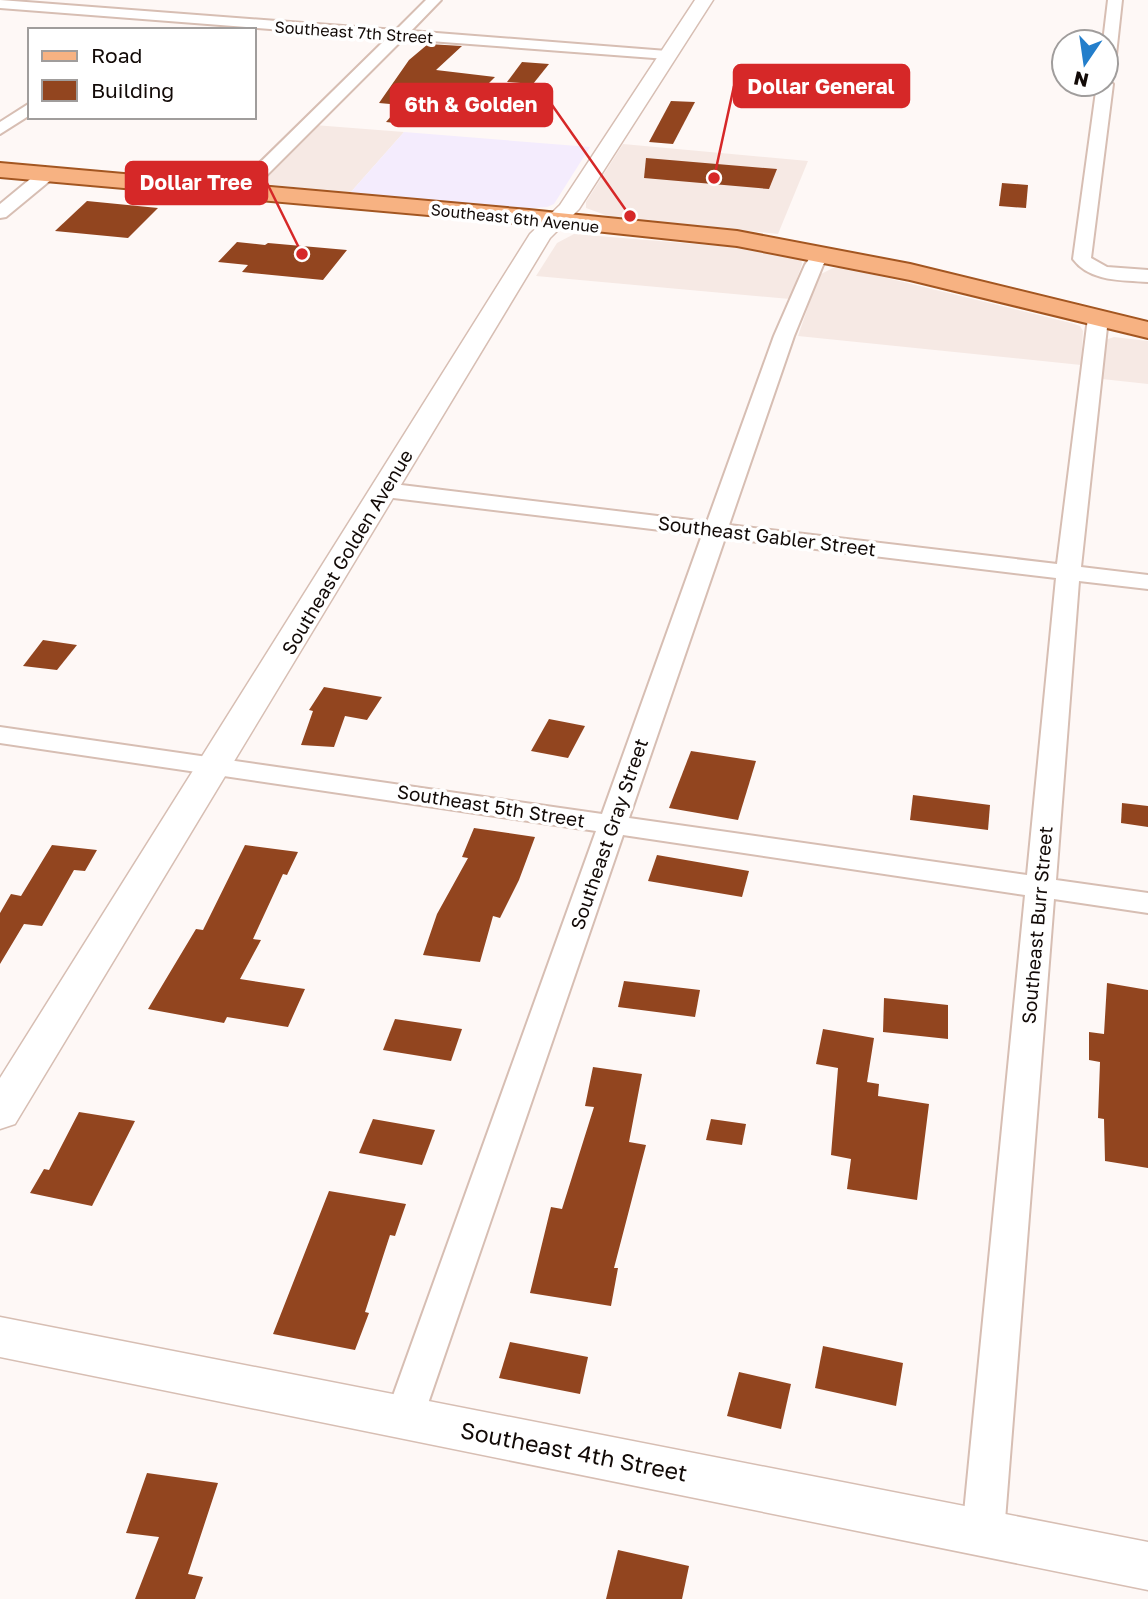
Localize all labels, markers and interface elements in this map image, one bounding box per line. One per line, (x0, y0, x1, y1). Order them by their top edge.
street label: Southeast 7th Street (274, 16, 434, 48)
legend (28, 28, 256, 119)
north arrow (1050, 28, 1120, 98)
text: Road (91, 42, 142, 68)
callout: Dollar General (734, 65, 909, 107)
text: N (1071, 67, 1091, 93)
text: Dollar General (747, 73, 895, 99)
text: Building (91, 77, 174, 103)
callout: 6th & Golden (391, 84, 552, 126)
text: 6th & Golden (405, 91, 537, 117)
callout: Dollar Tree (126, 162, 267, 204)
text: Dollar Tree (140, 169, 252, 195)
street label: Southeast 6th Avenue (430, 199, 600, 237)
street label: Southeast Golden Avenue (276, 445, 417, 659)
street label: Southeast Gabler Street (657, 511, 877, 560)
street label: Southeast Gray Street (565, 735, 652, 933)
street label: Southeast 5th Street (396, 779, 587, 832)
street label: Southeast Burr Street (1016, 825, 1057, 1025)
street label: Southeast 4th Street (458, 1415, 690, 1487)

